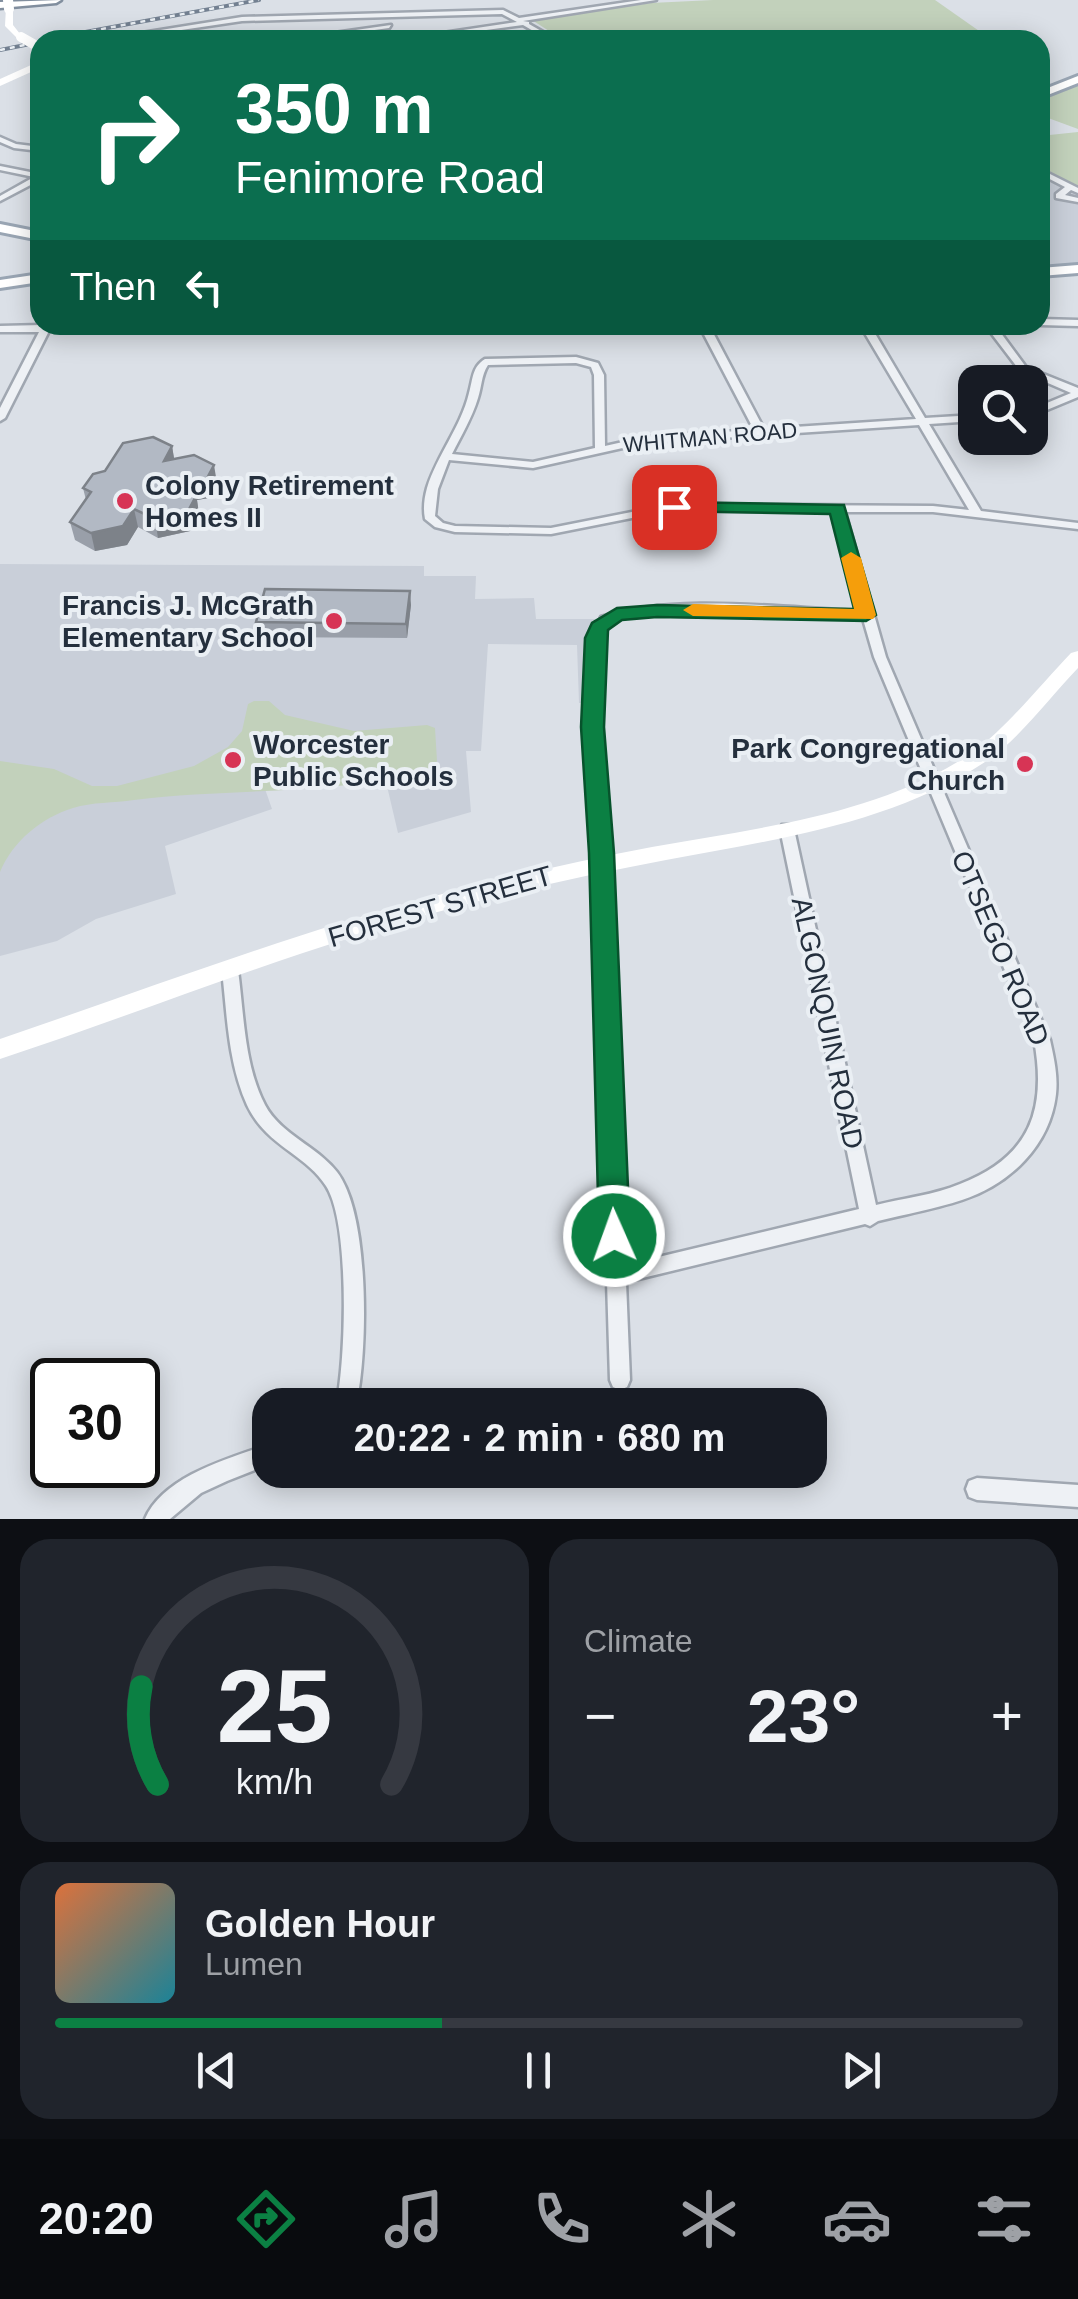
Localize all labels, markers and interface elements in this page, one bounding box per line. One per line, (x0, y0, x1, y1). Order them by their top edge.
icon: right (70, 70, 200, 200)
text: 350 m (235, 70, 433, 148)
text: Fenimore Road (235, 152, 545, 203)
icon: left (177, 260, 232, 315)
text: Then (70, 266, 157, 308)
map controls (958, 365, 1048, 455)
button: search (958, 365, 1048, 455)
street label: WHITMAN ROAD (622, 417, 798, 458)
pin (632, 465, 717, 550)
place label: Colony Retirement Homes II (145, 470, 394, 533)
icon: arrive (647, 480, 702, 535)
marker: Colony Retirement Homes II (114, 490, 136, 512)
place label: Francis J. McGrath Elementary School (62, 590, 314, 653)
marker: Francis J. McGrath Elementary School (323, 610, 345, 632)
place label: Worcester Public Schools (253, 729, 454, 792)
place label: Park Congregational Church (731, 733, 1005, 796)
marker: Worcester Public Schools (222, 749, 244, 771)
marker: Park Congregational Church (1014, 753, 1036, 775)
street label: OTSEGO ROAD (946, 846, 1056, 1050)
street label: FOREST STREET (325, 860, 556, 953)
street label: ALGONQUIN ROAD (786, 894, 869, 1152)
position arrow (562, 1184, 666, 1288)
speed limit sign: 30 (30, 1358, 160, 1488)
text: 20:22 · 2 min · 680 m (354, 1417, 725, 1459)
text: Climate (584, 1623, 692, 1659)
text: 25 (217, 1648, 332, 1764)
text: 23° (747, 1674, 860, 1758)
text: − (584, 1685, 616, 1747)
text: + (991, 1685, 1023, 1747)
text: km/h (236, 1762, 313, 1802)
text: Golden Hour (205, 1903, 435, 1945)
text: Lumen (205, 1946, 303, 1982)
icon: previous (189, 2043, 244, 2098)
icon: pause (511, 2043, 566, 2098)
icon: next (834, 2043, 889, 2098)
icon: directions (231, 2184, 301, 2254)
icon: music (379, 2184, 449, 2254)
icon: phone (527, 2184, 597, 2254)
icon: climate (674, 2184, 744, 2254)
icon: car (822, 2184, 892, 2254)
icon: filters (969, 2184, 1039, 2254)
text: 20:20 (39, 2193, 154, 2244)

